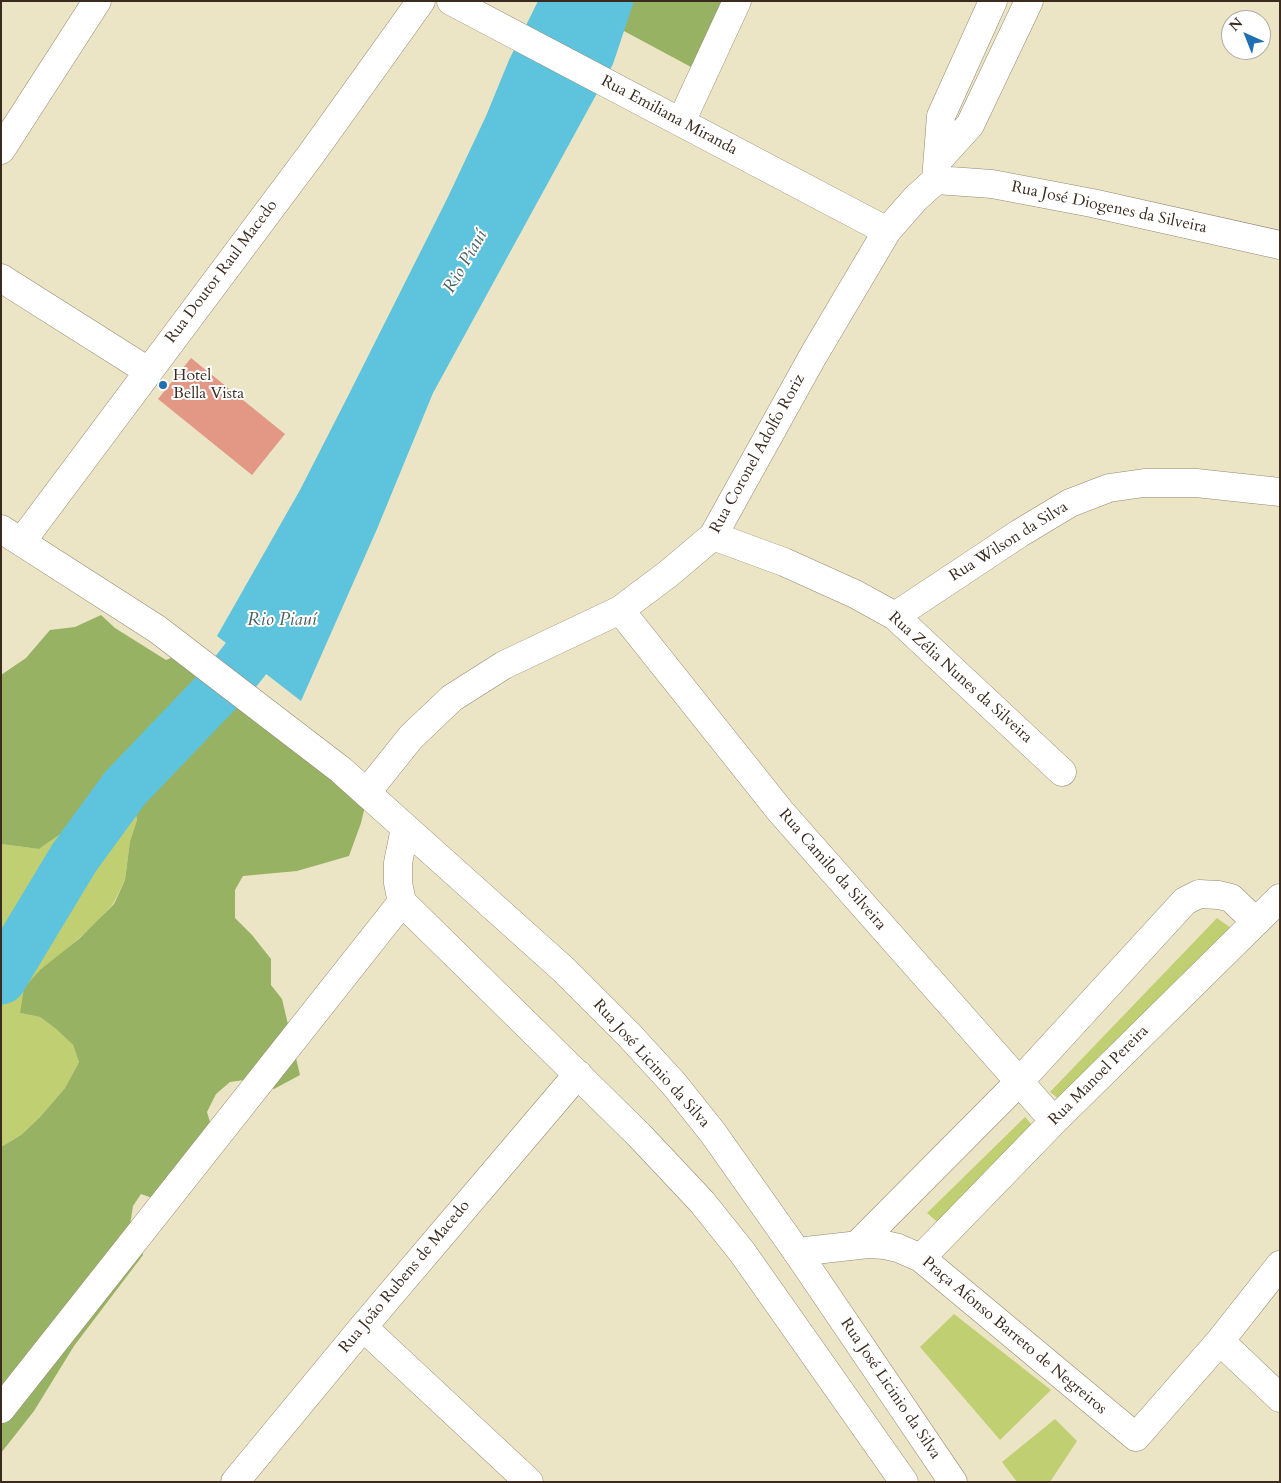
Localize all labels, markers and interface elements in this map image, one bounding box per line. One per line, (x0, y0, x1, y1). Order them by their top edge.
north arrow (1221, 10, 1271, 60)
text: N (1225, 14, 1247, 36)
street label: Rua Emiliana Miranda (598, 72, 740, 160)
street label: Rua José Diogenes da Silveira (1009, 178, 1209, 238)
street label: Rua Doutor Raul Macedo (162, 197, 282, 347)
water label: Rio Piauí (439, 227, 493, 297)
place label: Hotel Bella Vista (173, 366, 244, 404)
street label: Rua Coronel Adolfo Roriz (706, 371, 810, 537)
marker: Hotel Bella Vista (157, 379, 169, 391)
street label: Rua Wilson da Silva (946, 498, 1072, 586)
street label: Rua Zélia Nunes da Silveira (884, 608, 1036, 748)
water label: Rio Piauí (247, 610, 317, 632)
street label: Rua Camilo da Silveira (774, 806, 890, 934)
street label: Rua José Licinio da Silva (588, 996, 714, 1132)
street label: Rua Manoel Pereira (1045, 1022, 1153, 1130)
street label: Rua João Rubens de Macedo (336, 1197, 474, 1357)
street label: Praça Afonso Barreto de Negreiros (918, 1253, 1110, 1419)
street label: Rua José Licinio da Silva (836, 1315, 944, 1463)

